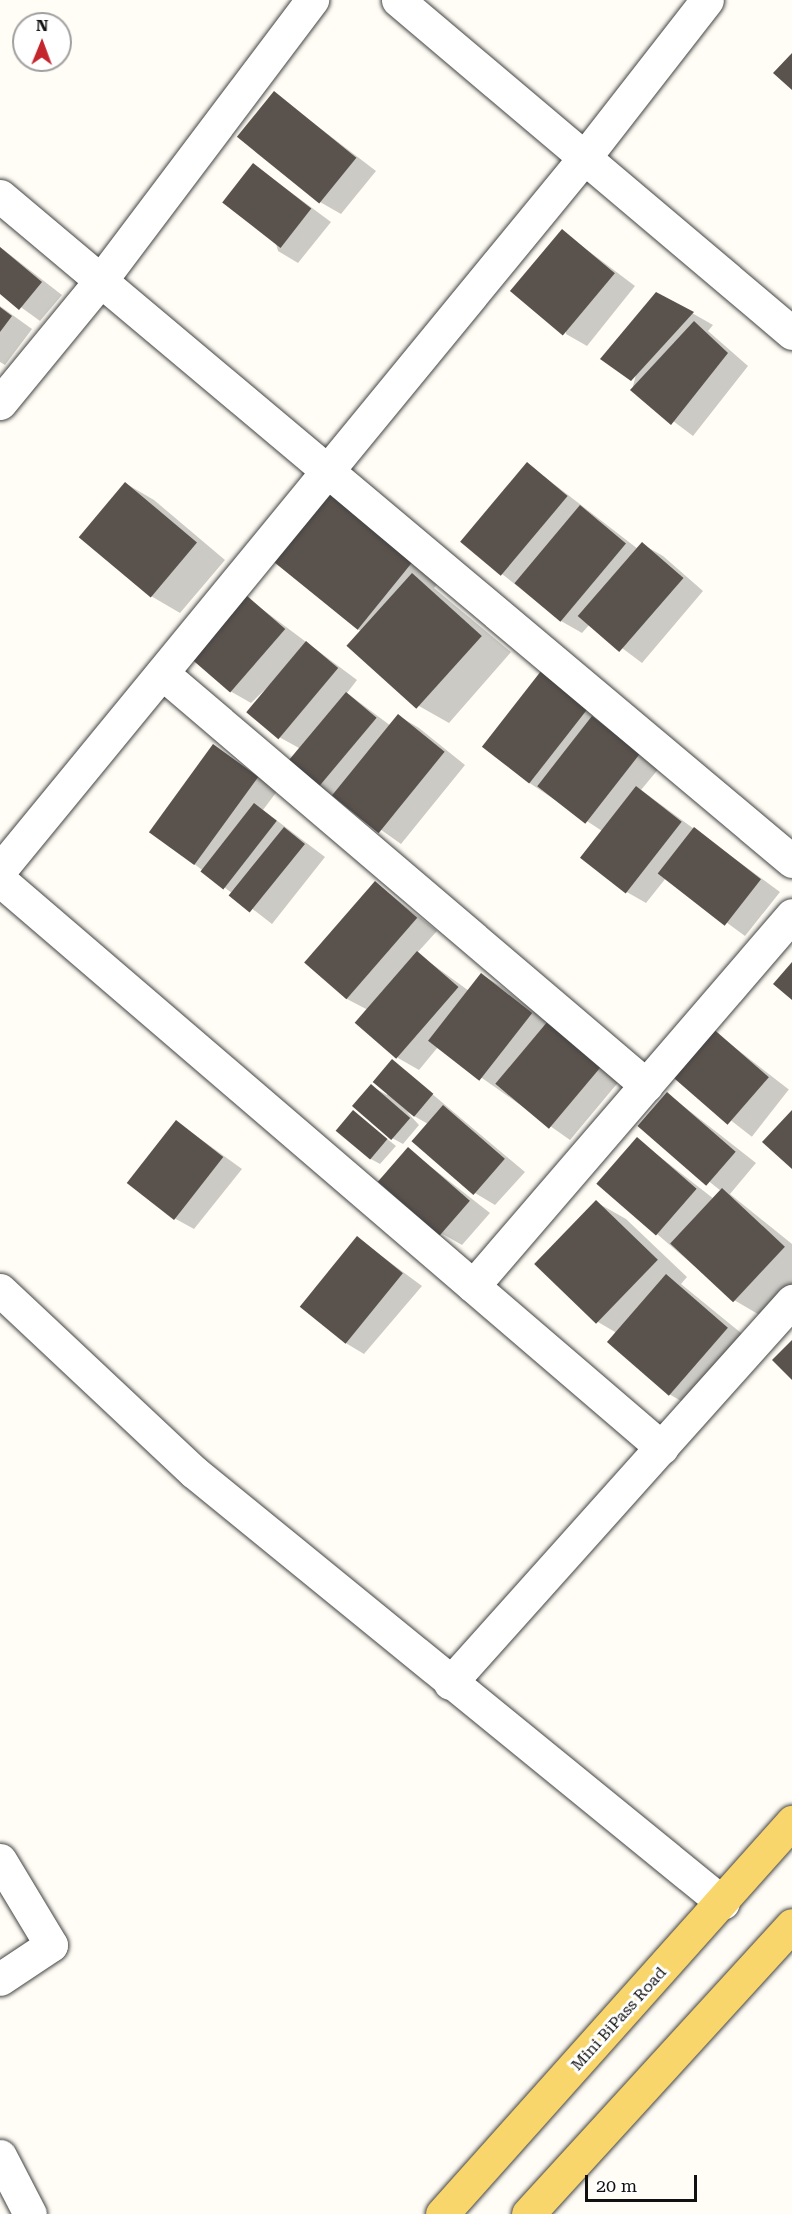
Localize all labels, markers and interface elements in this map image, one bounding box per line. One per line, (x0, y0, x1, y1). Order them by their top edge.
north arrow (12, 12, 72, 72)
text: N (36, 16, 49, 35)
street label: Mini BiPass Road (567, 1963, 671, 2075)
scale bar (588, 2163, 700, 2201)
text: 20 m (596, 2175, 637, 2196)

